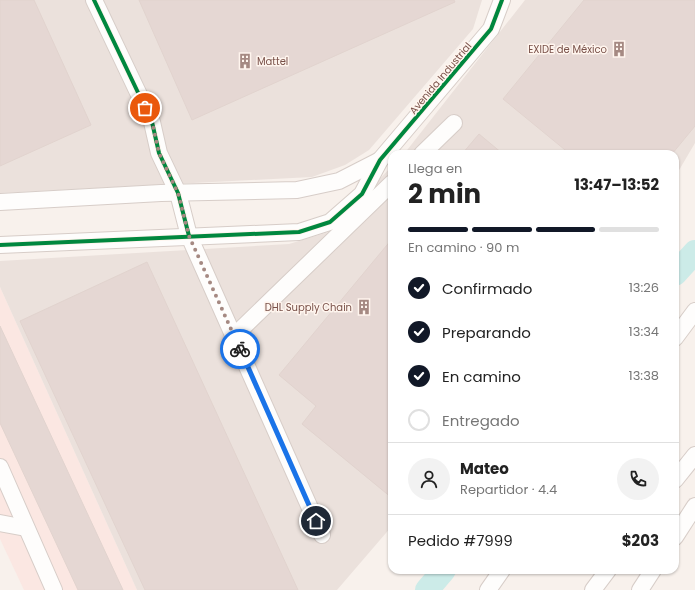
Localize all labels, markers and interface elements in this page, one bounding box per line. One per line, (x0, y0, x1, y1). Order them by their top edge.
street label: Avenida Industrial (406, 39, 475, 118)
building icon: EXIDE de México (610, 40, 628, 58)
place label: EXIDE de México (528, 42, 607, 57)
building icon: Mattel (236, 52, 254, 70)
place label: Mattel (257, 54, 288, 69)
pin (128, 91, 162, 125)
icon: bag (134, 97, 156, 119)
text: Llega en (408, 159, 462, 178)
text: 13:47–13:52 (574, 174, 659, 195)
text: 2 min (408, 176, 481, 212)
text: En camino · 90 m (408, 238, 519, 257)
icon: check (408, 277, 430, 299)
text: Confirmado (442, 278, 532, 299)
text: 13:26 (629, 278, 659, 297)
building icon: DHL Supply Chain (355, 298, 373, 316)
place label: DHL Supply Chain (265, 300, 352, 315)
icon: check (408, 321, 430, 343)
text: Preparando (442, 322, 531, 343)
text: 13:34 (629, 322, 659, 341)
courier (220, 329, 260, 369)
icon: bike (229, 338, 251, 360)
icon: check (408, 365, 430, 387)
text: En camino (442, 366, 521, 387)
text: 13:38 (629, 366, 659, 385)
text: Entregado (442, 410, 520, 431)
button: person (408, 458, 450, 500)
text: Mateo (460, 458, 509, 479)
button: phone (617, 458, 659, 500)
text: Repartidor · 4.4 (460, 480, 557, 499)
pin (299, 504, 333, 538)
icon: home (305, 510, 327, 532)
text: Pedido #7999 (408, 530, 513, 551)
text: $203 (622, 530, 659, 551)

